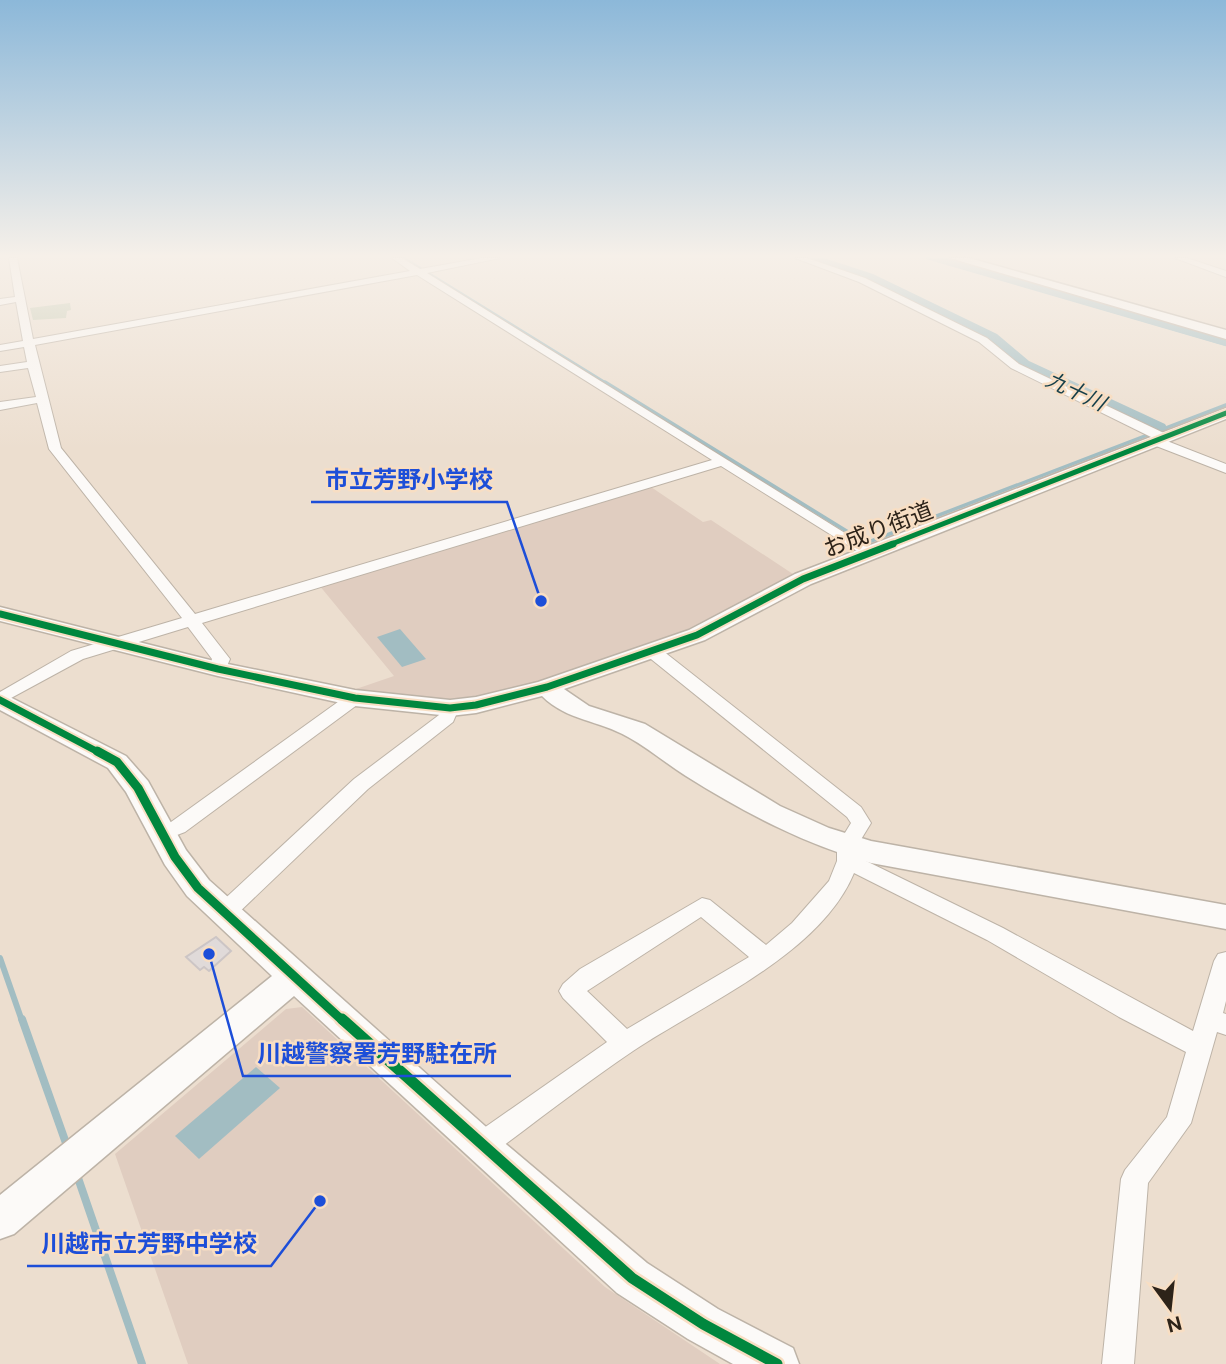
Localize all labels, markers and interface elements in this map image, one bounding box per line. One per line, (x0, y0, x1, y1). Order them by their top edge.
water label: 九十川 (1042, 366, 1112, 416)
callout: 市立芳野小学校 (311, 457, 507, 502)
text: 市立芳野小学校 (325, 465, 493, 493)
street label: お成り街道 (819, 496, 937, 562)
callout: 川越警察署芳野駐在所 (243, 1031, 511, 1076)
text: 川越警察署芳野駐在所 (257, 1039, 497, 1067)
callout: 川越市立芳野中学校 (27, 1221, 271, 1266)
text: 川越市立芳野中学校 (41, 1229, 257, 1257)
north arrow (1135, 1273, 1205, 1343)
text: N (1164, 1312, 1184, 1337)

